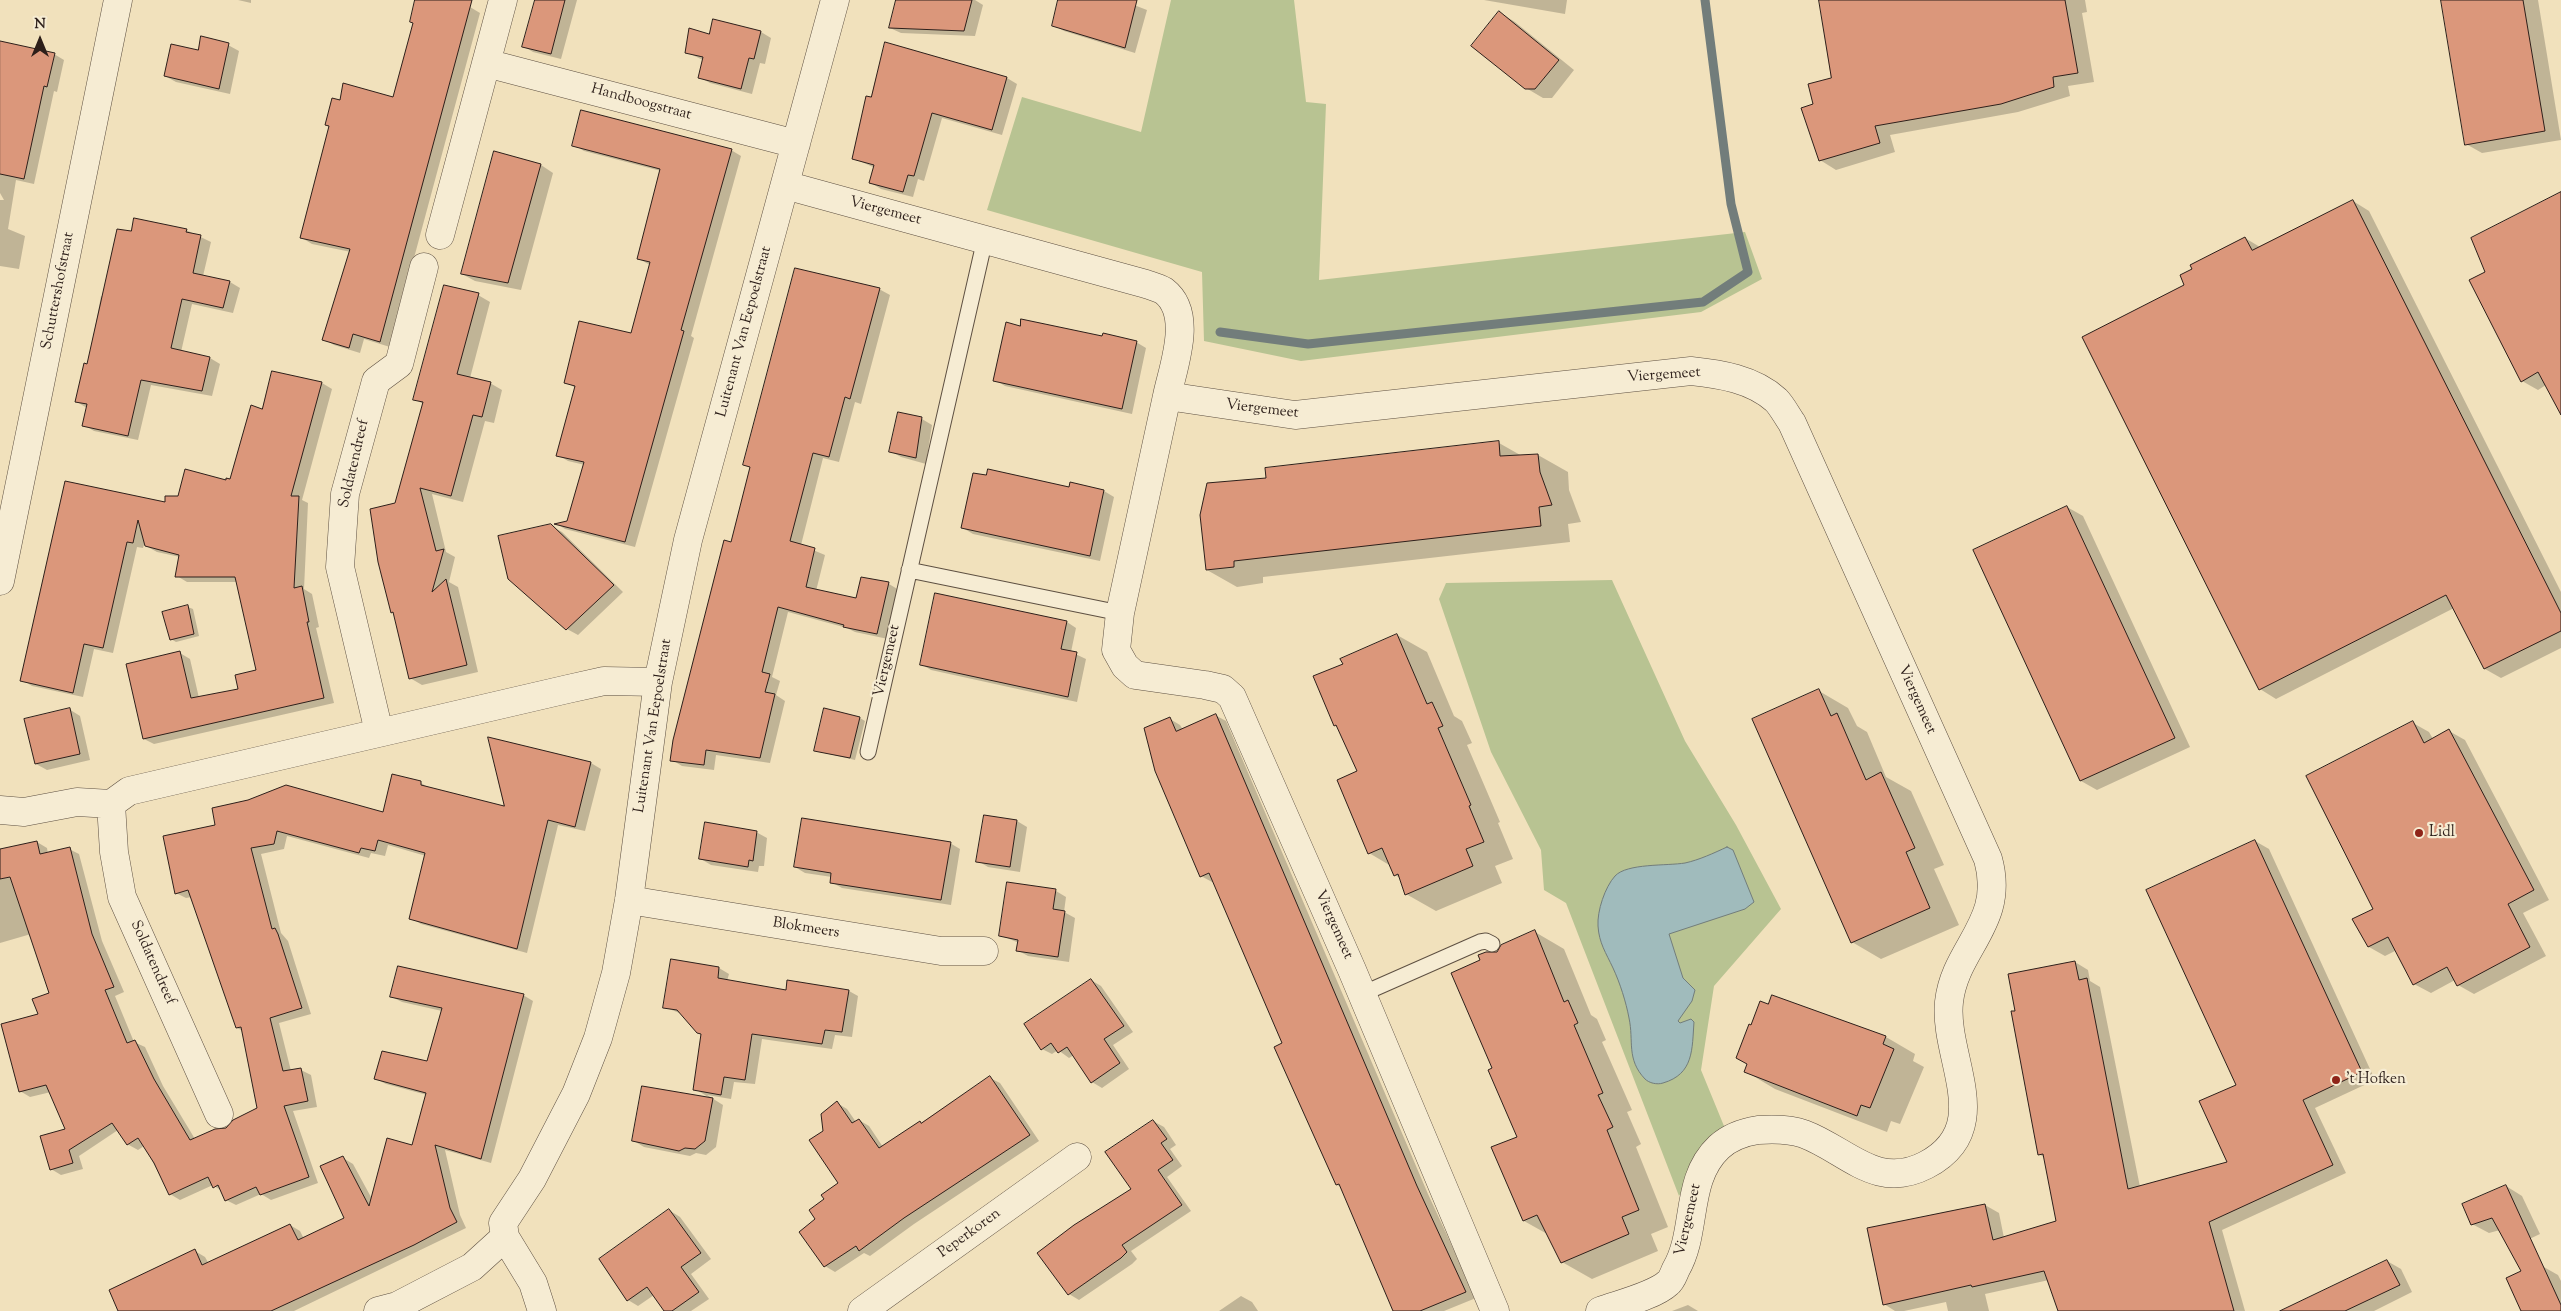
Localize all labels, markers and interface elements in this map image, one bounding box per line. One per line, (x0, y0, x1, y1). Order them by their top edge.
north arrow (15, 15, 65, 65)
text: N (34, 15, 46, 35)
street label: Handboogstraat (589, 81, 693, 125)
street label: Viergemeet (847, 194, 923, 230)
street label: Schuttershofstraat (39, 231, 79, 351)
street label: Luitenant Van Eepoelstraat (714, 245, 776, 419)
street label: Viergemeet (1627, 364, 1701, 388)
street label: Viergemeet (1224, 397, 1300, 423)
street label: Soldatendreef (336, 418, 374, 510)
street label: Viergemeet (871, 623, 905, 699)
street label: Luitenant Van Eepoelstraat (631, 638, 677, 814)
street label: Viergemeet (1893, 663, 1939, 737)
place label: Lidl (2429, 824, 2455, 842)
marker: Lidl (2413, 827, 2425, 839)
street label: Viergemeet (1310, 888, 1356, 962)
street label: Blokmeers (771, 915, 841, 943)
street label: Soldatendreef (125, 918, 179, 1008)
place label: 't Hofken (2346, 1071, 2406, 1089)
marker: 't Hofken (2330, 1074, 2342, 1086)
street label: Viergemeet (1672, 1182, 1706, 1258)
street label: Peperkoren (935, 1205, 1005, 1263)

